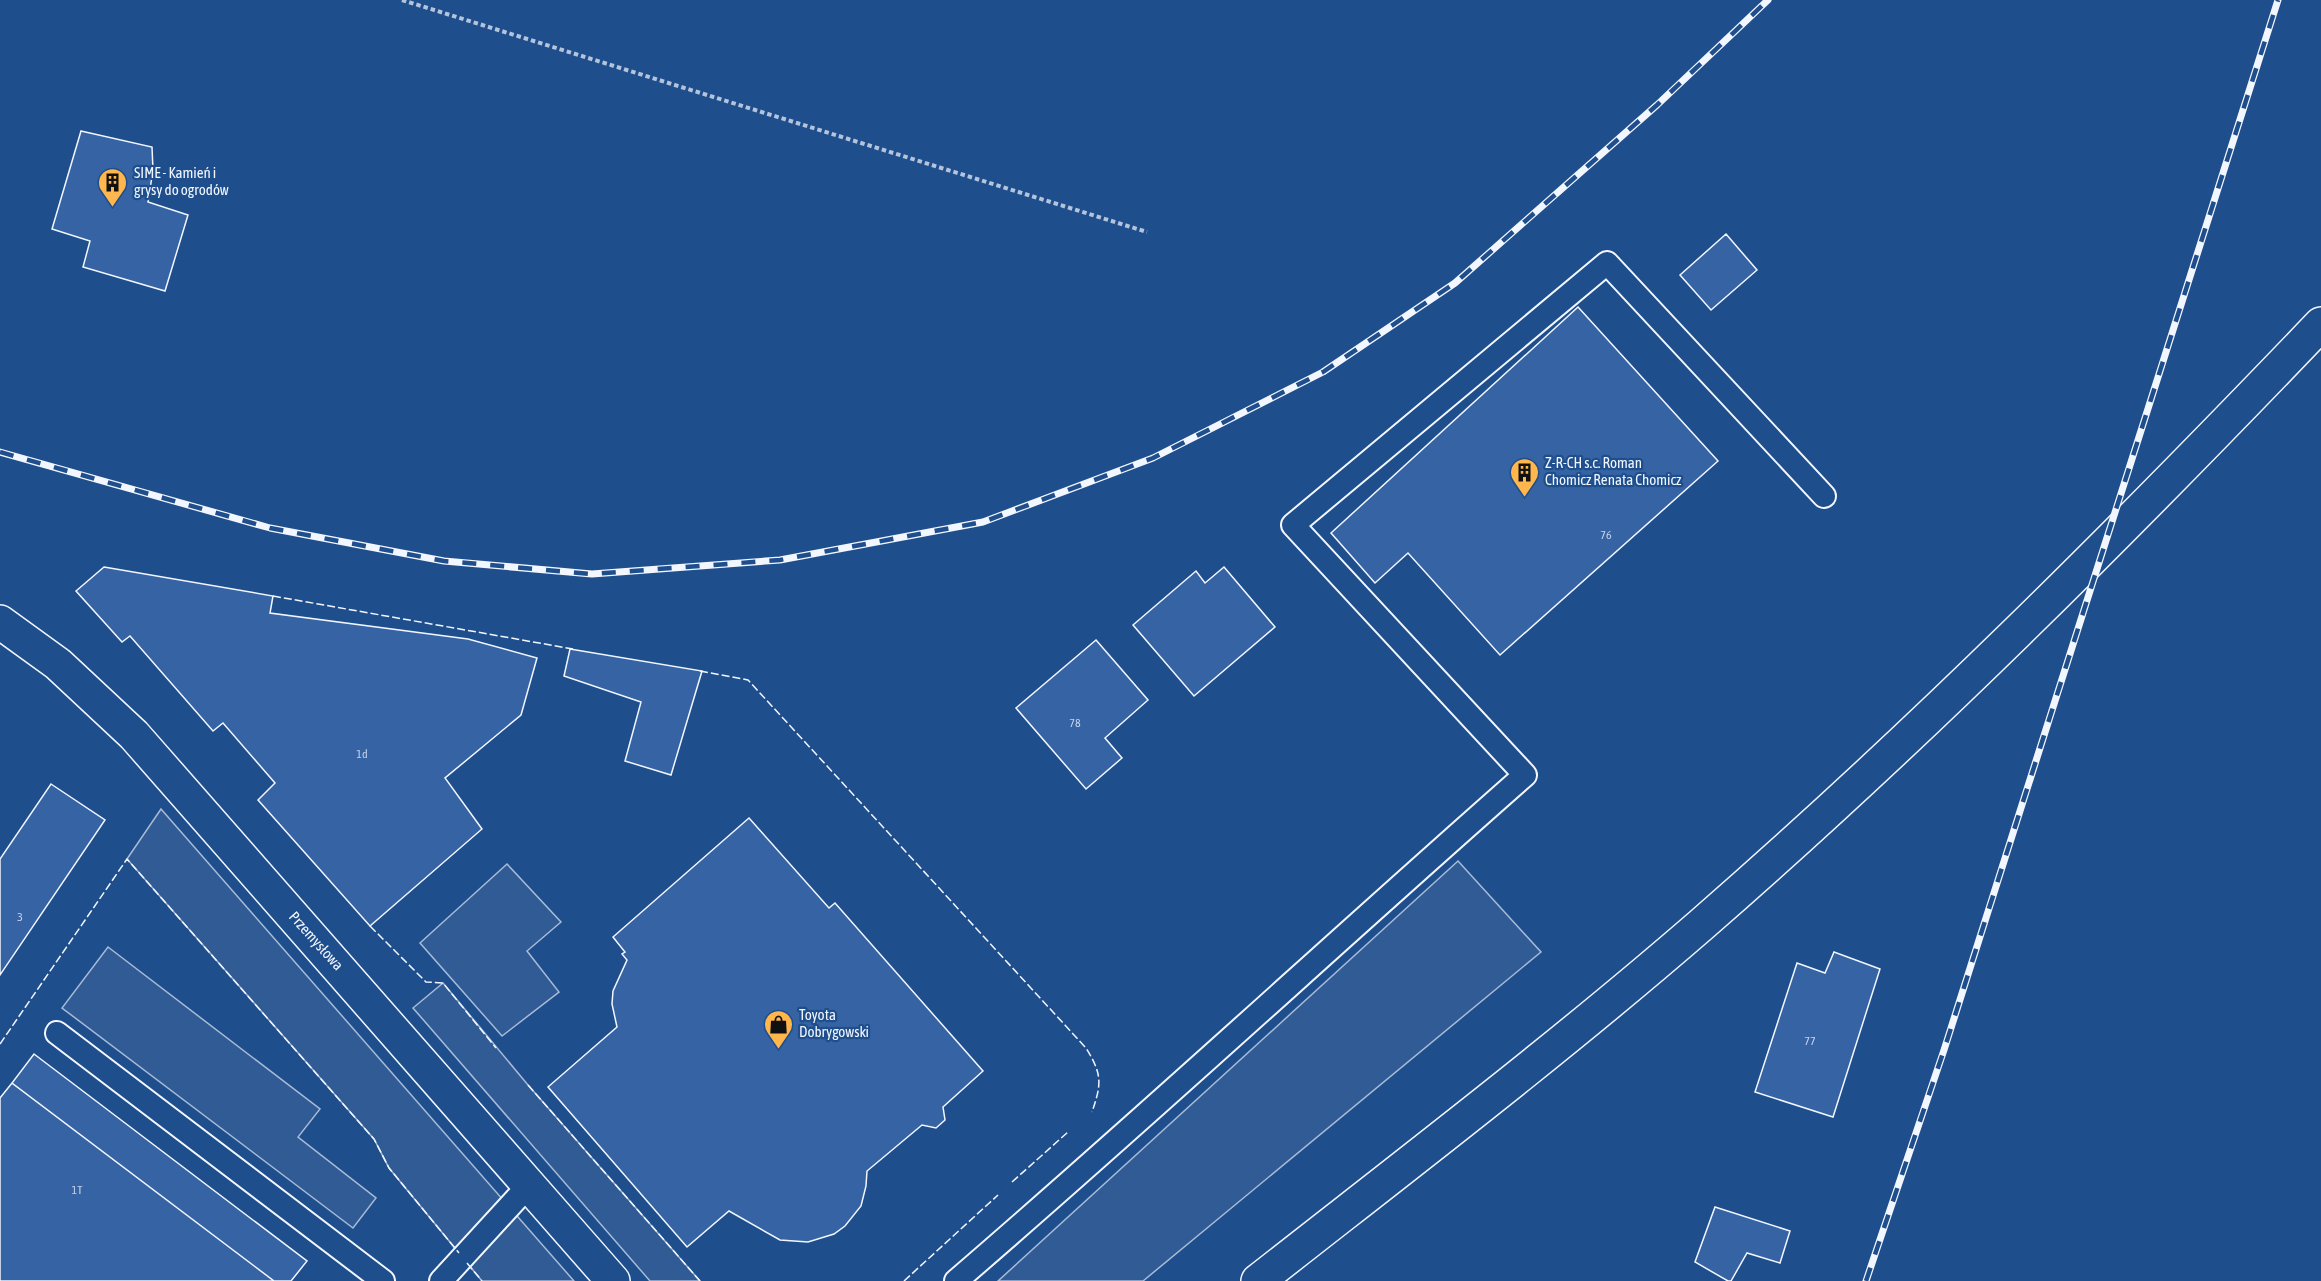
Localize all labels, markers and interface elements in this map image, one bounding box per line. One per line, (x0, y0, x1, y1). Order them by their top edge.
place label: SIME - Kamień i grysy do ogrodów (134, 164, 229, 198)
building icon: SIME - Kamień i grysy do ogrodów (97, 166, 129, 208)
place label: Z-R-CH s.c. Roman Chomicz Renata Chomicz (1545, 454, 1682, 488)
building icon: Z-R-CH s.c. Roman Chomicz Renata Chomicz (1508, 456, 1540, 498)
house number: 76 (1600, 528, 1612, 542)
house number: 78 (1069, 716, 1081, 730)
house number: 1d (356, 747, 368, 761)
street label: Przemysłowa (286, 908, 347, 973)
house number: 3 (17, 910, 23, 924)
place label: Toyota Dobrygowski (799, 1006, 869, 1040)
shop icon: Toyota Dobrygowski (762, 1008, 794, 1050)
house number: 77 (1804, 1034, 1816, 1048)
house number: 1T (72, 1183, 83, 1197)

